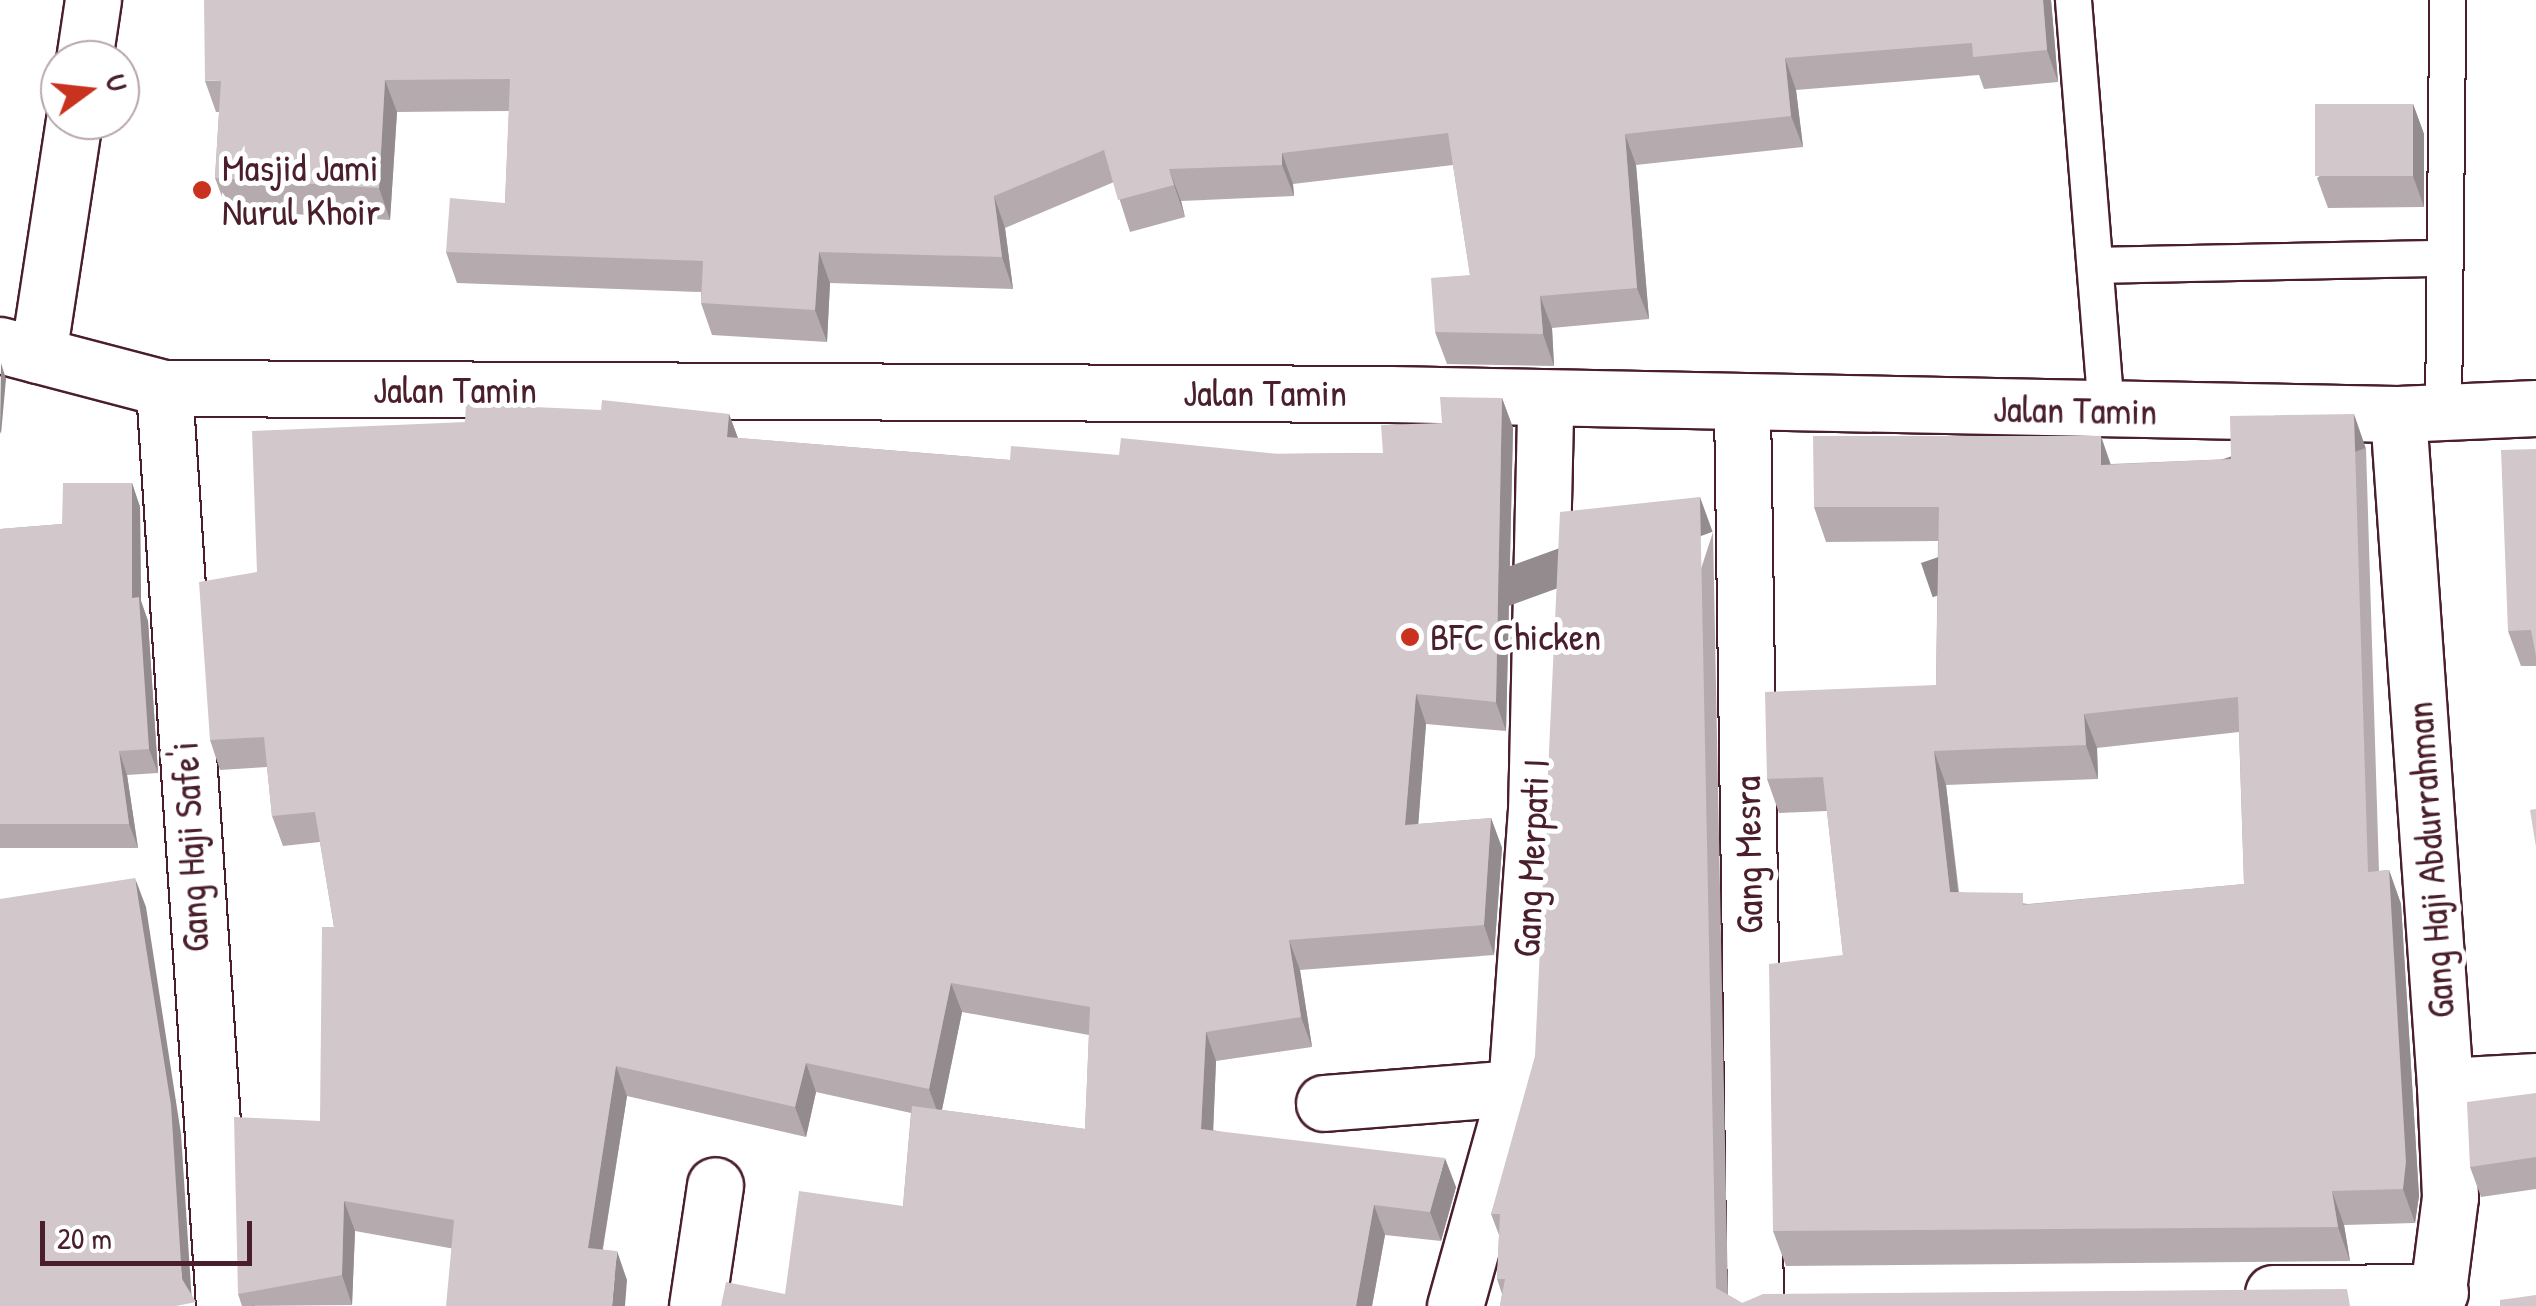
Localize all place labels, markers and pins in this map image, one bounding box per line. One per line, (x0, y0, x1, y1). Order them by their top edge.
place label: Masjid Jami Nurul Khoir (222, 145, 380, 234)
marker: Masjid Jami Nurul Khoir (191, 179, 213, 201)
place label: BFC Chicken (1430, 614, 1601, 660)
marker: BFC Chicken (1399, 626, 1421, 648)

